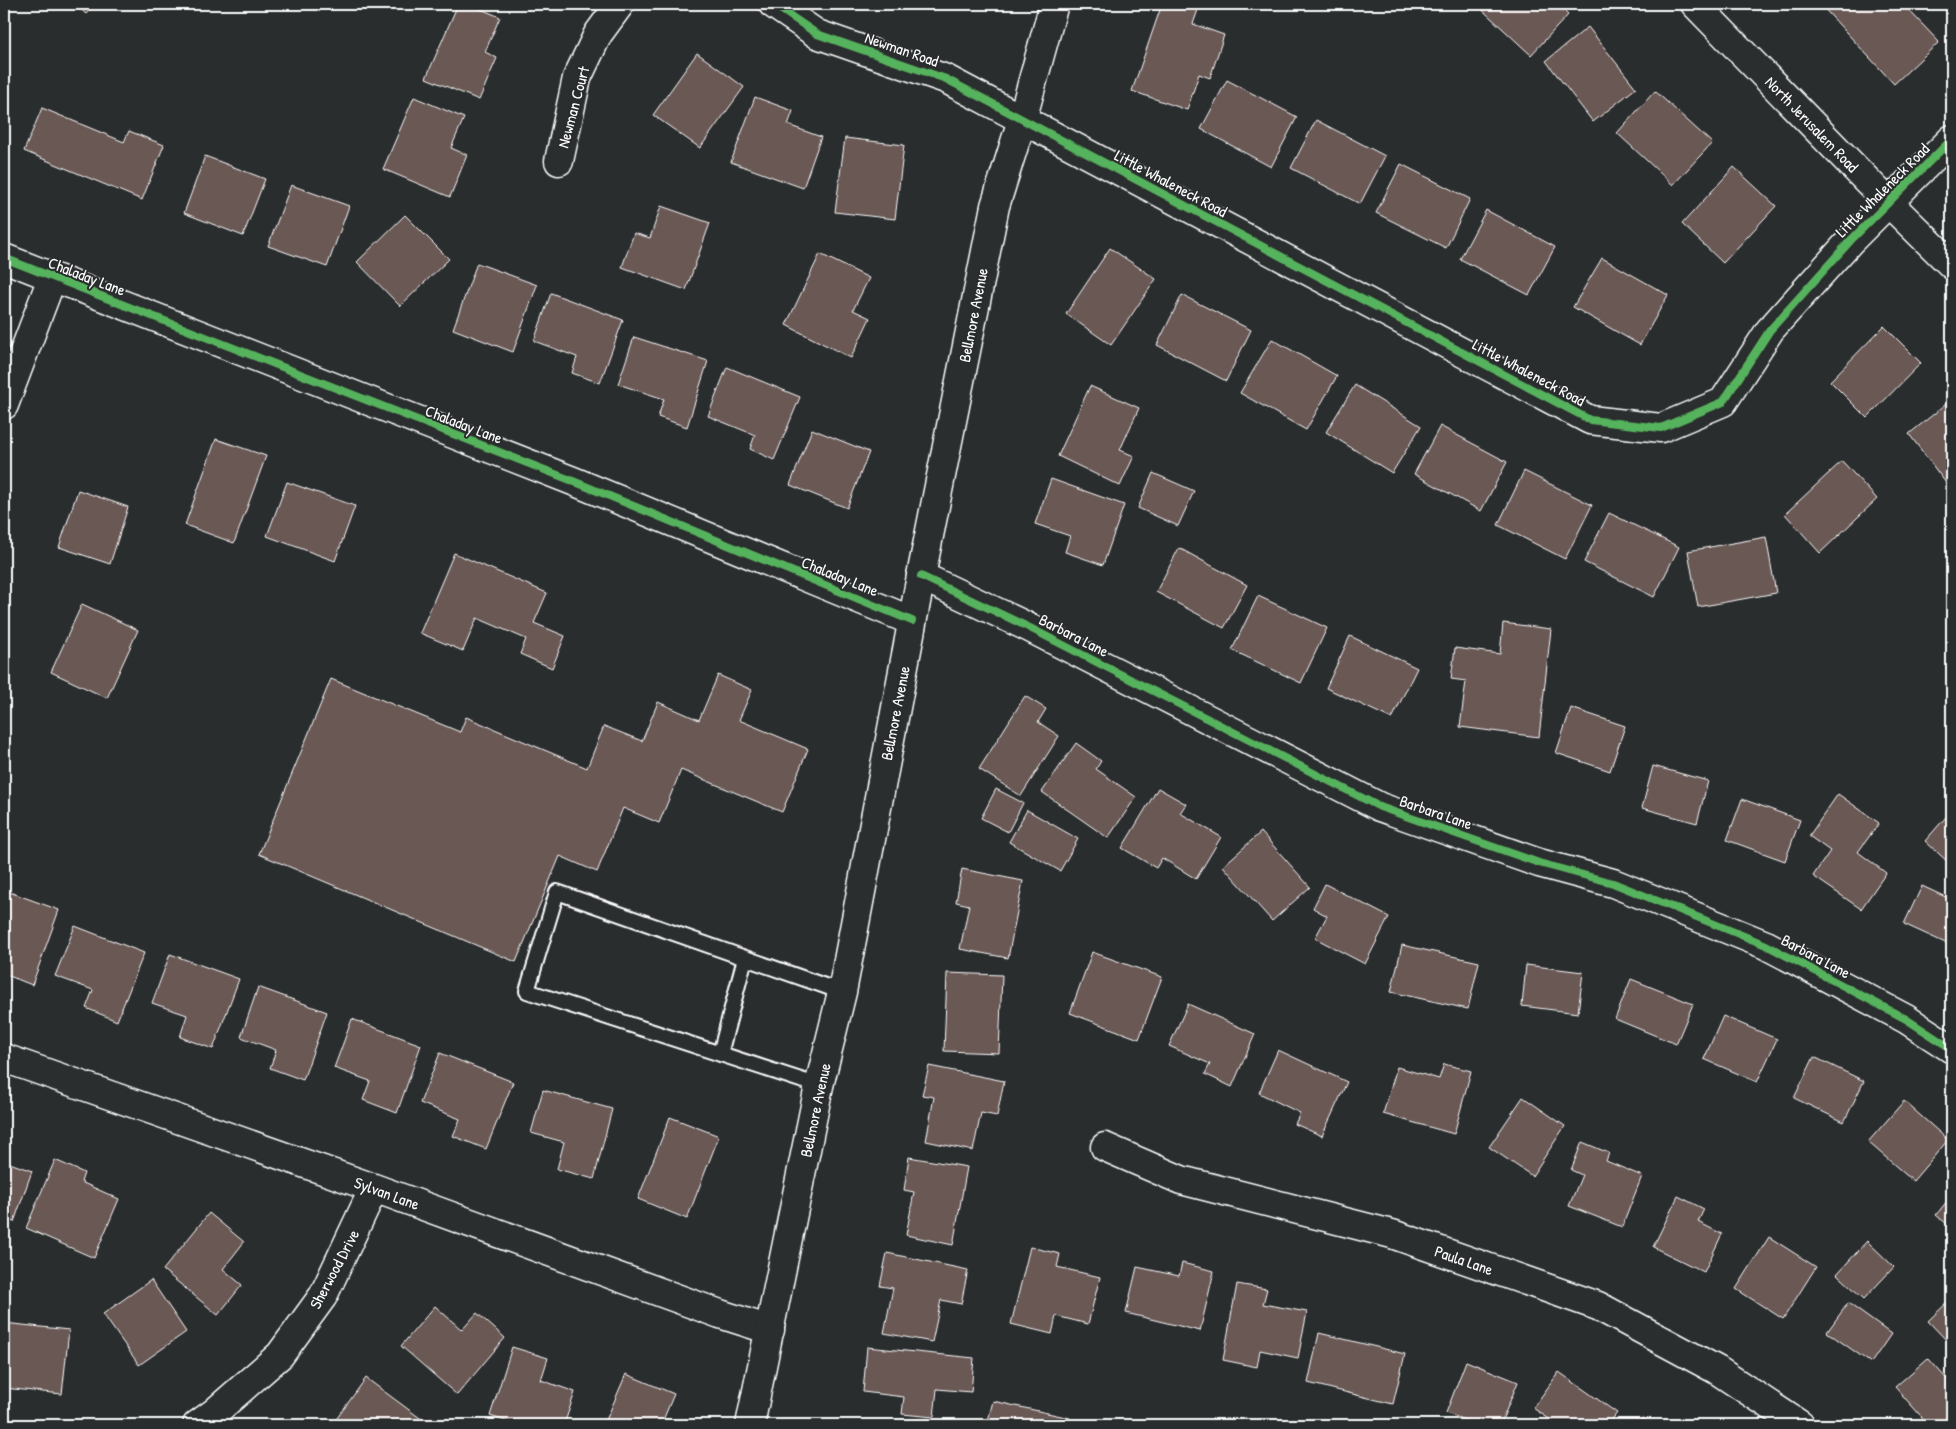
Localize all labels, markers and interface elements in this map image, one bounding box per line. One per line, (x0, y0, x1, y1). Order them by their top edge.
street label: Newman Road (862, 26, 942, 72)
street label: Newman Court (552, 63, 595, 150)
street label: North Jerusalem Road (1760, 71, 1864, 177)
street label: Little Whaleneck Road (1830, 138, 1934, 242)
street label: Little Whaleneck Road (1111, 144, 1231, 222)
street label: Chaladay Lane (45, 251, 129, 301)
street label: Bellmore Avenue (953, 265, 993, 364)
street label: Little Whaleneck Road (1469, 333, 1589, 411)
street label: Chaladay Lane (422, 399, 506, 449)
street label: Chaladay Lane (798, 551, 882, 602)
street label: Barbara Lane (1035, 608, 1113, 662)
street label: Bellmore Avenue (875, 663, 915, 762)
street label: Barbara Lane (1397, 789, 1476, 835)
street label: Barbara Lane (1778, 929, 1855, 984)
street label: Bellmore Avenue (794, 1060, 836, 1159)
street label: Sylvan Lane (351, 1171, 423, 1215)
street label: Sherwood Drive (304, 1225, 364, 1313)
street label: Paula Lane (1432, 1240, 1497, 1280)

